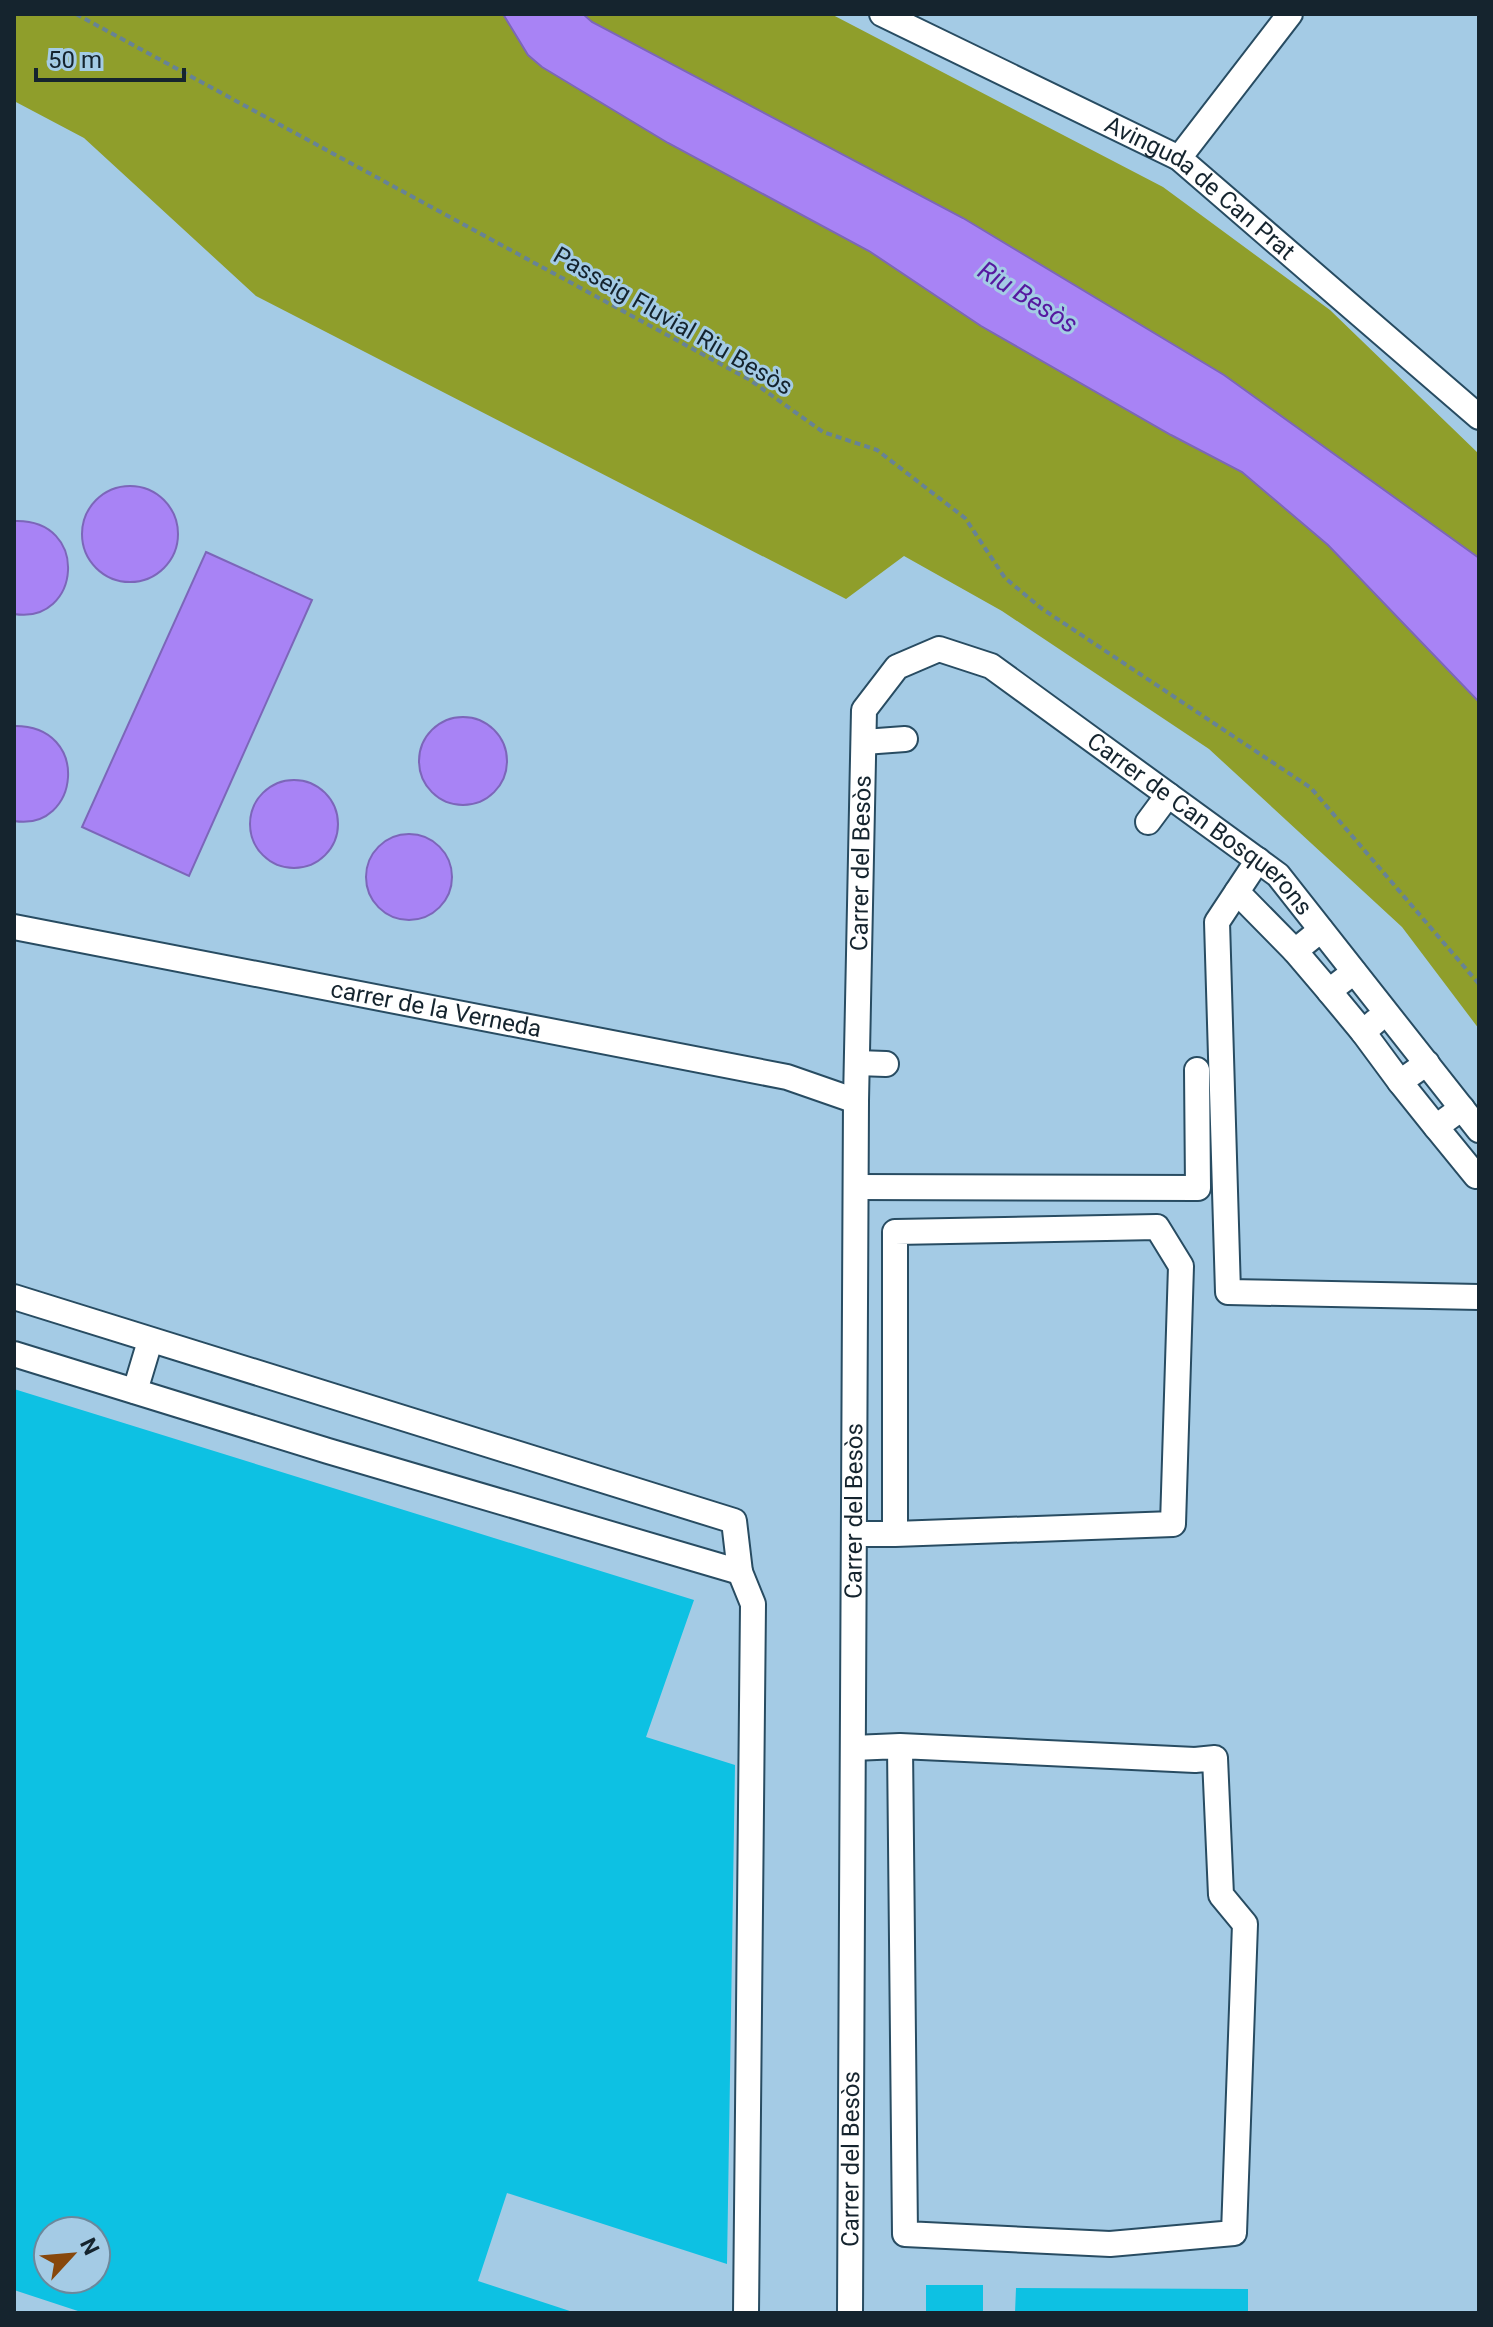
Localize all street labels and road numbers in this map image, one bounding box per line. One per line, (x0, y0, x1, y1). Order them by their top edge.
street label: Avinguda de Can Prat (1100, 110, 1301, 266)
street label: Passeig Fluvial Riu Besòs (548, 241, 798, 401)
street label: Carrer de Can Bosquerons (1082, 727, 1318, 921)
street label: Carrer del Besòs (845, 775, 877, 951)
street label: carrer de la Verneda (328, 975, 544, 1043)
street label: Carrer del Besòs (840, 1423, 868, 1599)
street label: Carrer del Besòs (836, 2071, 865, 2247)

